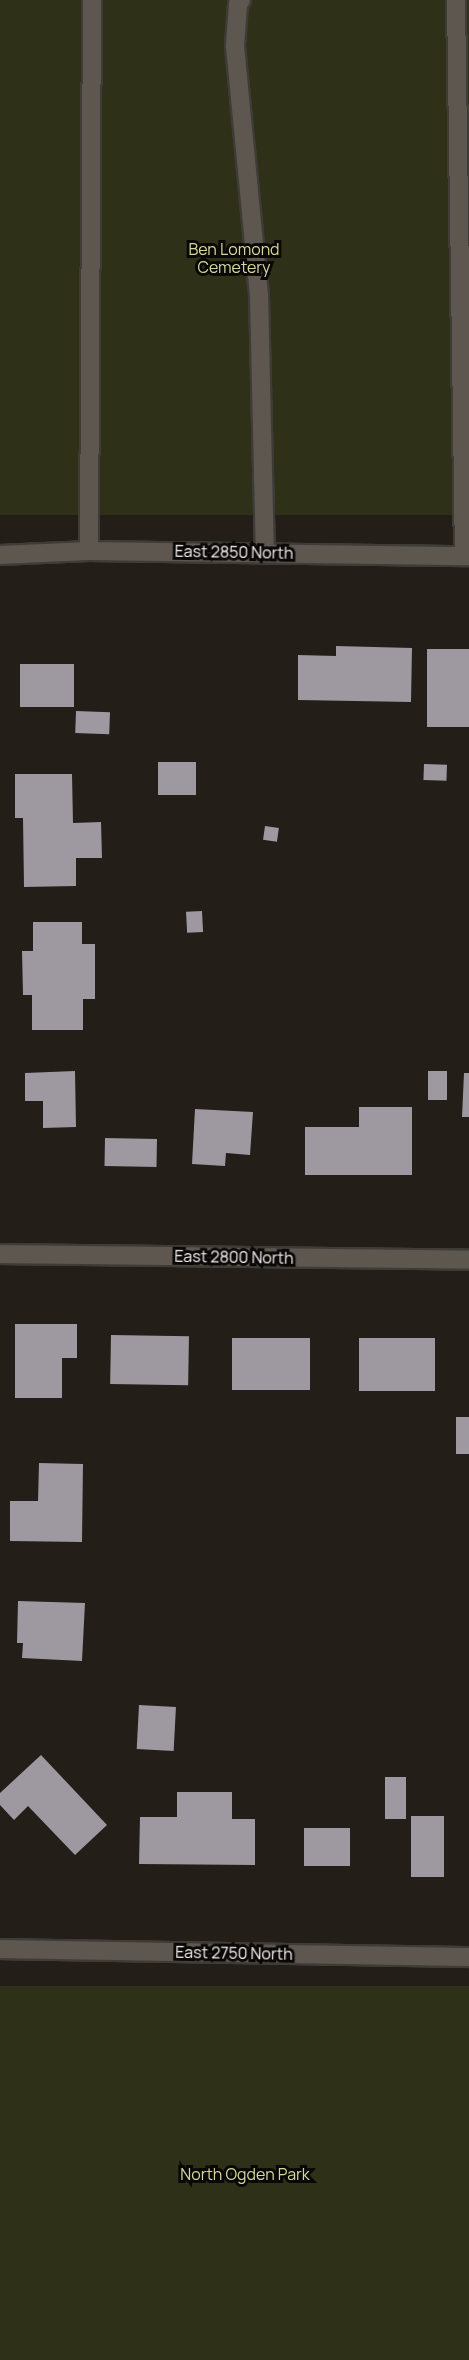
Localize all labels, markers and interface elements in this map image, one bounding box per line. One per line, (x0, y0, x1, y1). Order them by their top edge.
park label: Ben Lomond Cemetery (188, 239, 280, 277)
street label: East 2850 North (174, 541, 294, 563)
street label: East 2800 North (174, 1246, 294, 1268)
street label: East 2750 North (175, 1942, 293, 1964)
park label: North Ogden Park (180, 2164, 310, 2184)

